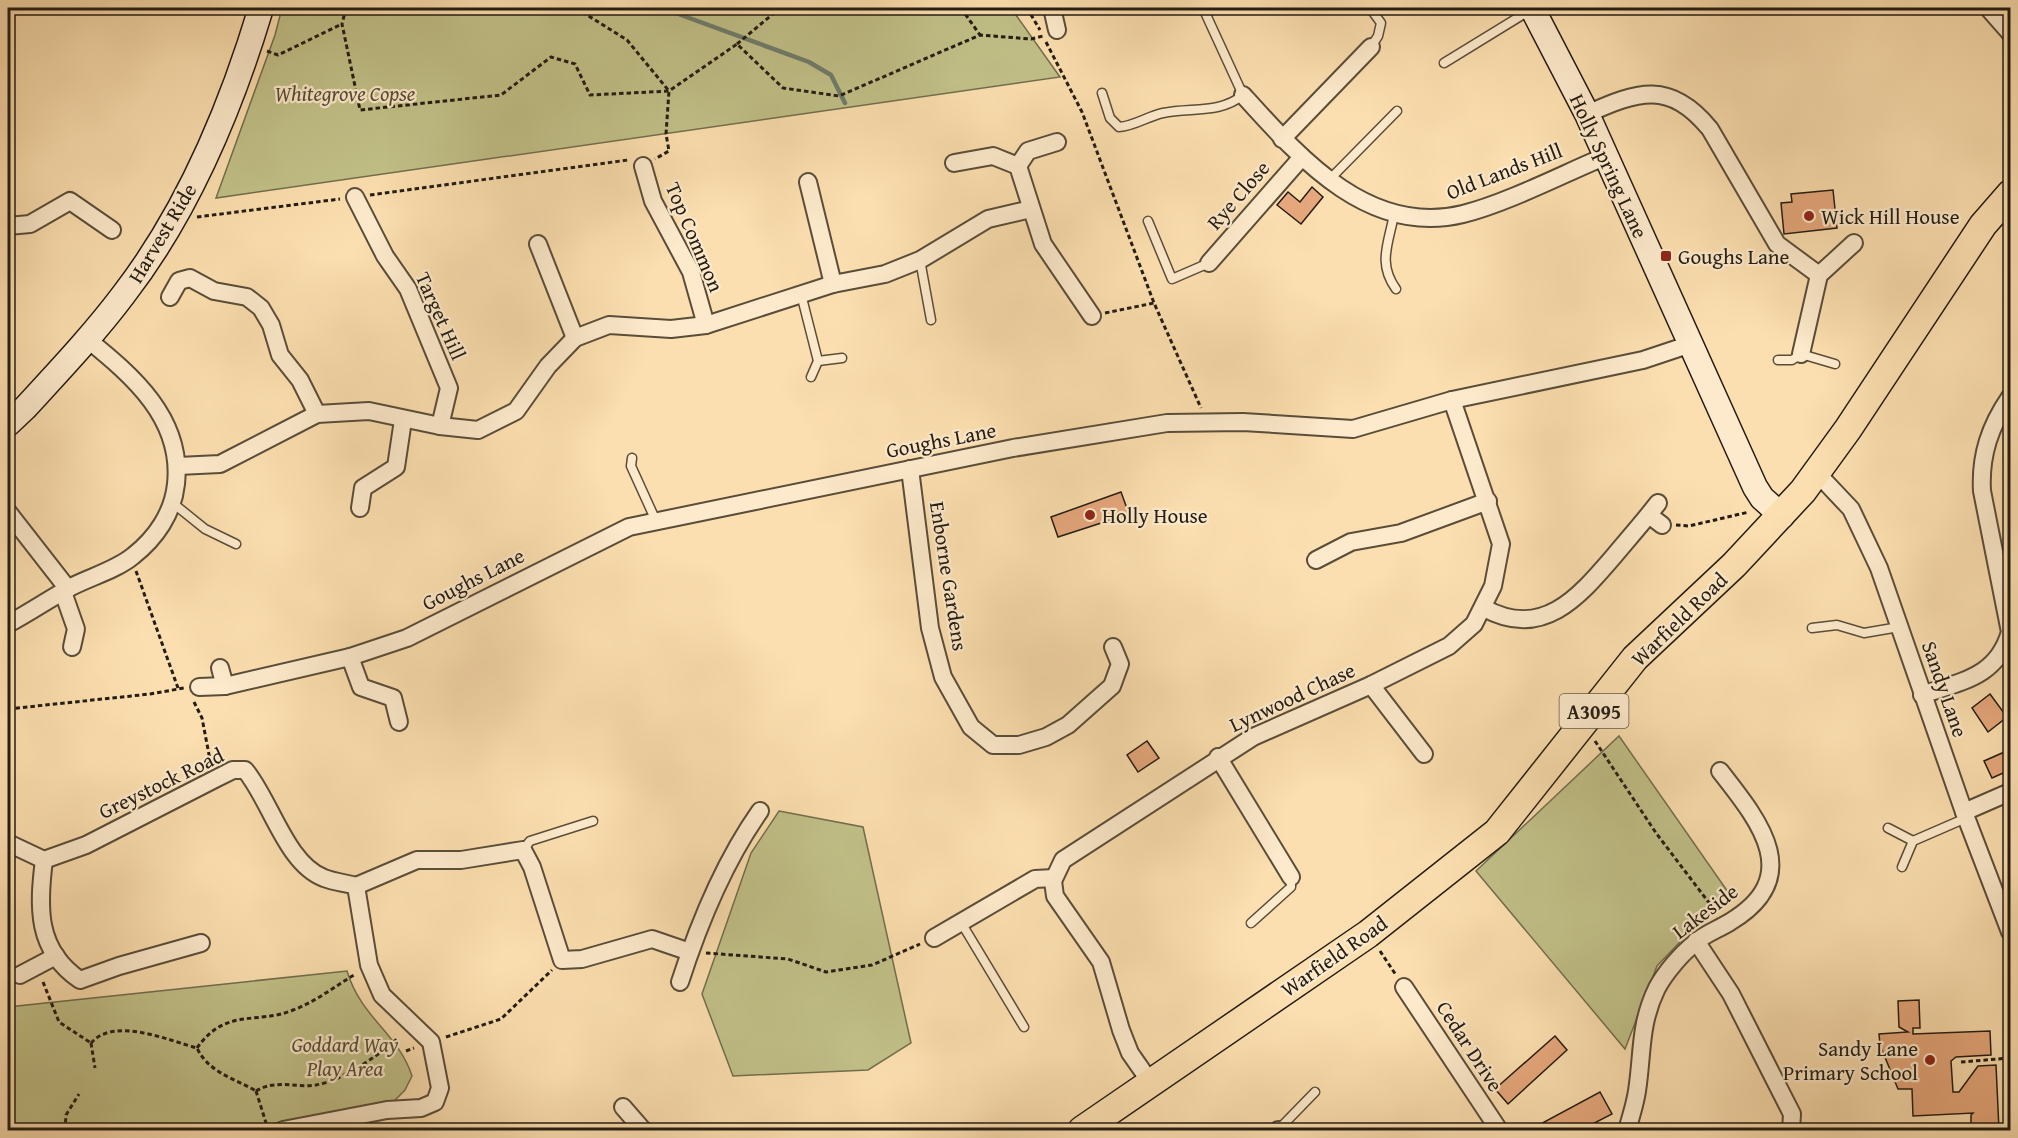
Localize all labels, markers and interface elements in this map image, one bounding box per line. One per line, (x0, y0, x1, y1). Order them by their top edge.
park label: Whitegrove Copse (275, 78, 415, 109)
street label: Holly Spring Lane (1562, 89, 1656, 244)
street label: Old Lands Hill (1441, 135, 1567, 207)
street label: Rye Close (1199, 153, 1277, 236)
street label: Harvest Ride (120, 177, 204, 289)
street label: Top Common (658, 177, 732, 297)
place label: Wick Hill House (1821, 201, 1960, 232)
marker: Wick Hill House (1802, 209, 1816, 223)
place label: Goughs Lane (1678, 241, 1790, 272)
marker: Goughs Lane (1659, 249, 1673, 263)
street label: Target Hill (408, 267, 474, 365)
street label: Goughs Lane (883, 414, 999, 466)
street label: Enborne Gardens (922, 499, 976, 653)
place label: Holly House (1102, 500, 1208, 531)
marker: Holly House (1083, 508, 1097, 522)
street label: Goughs Lane (416, 540, 530, 618)
street label: Warfield Road (1624, 564, 1735, 673)
street label: Sandy Lane (1914, 637, 1976, 741)
street label: Lynwood Chase (1224, 654, 1360, 740)
road number: A3095 (1560, 694, 1628, 728)
street label: Greystock Road (93, 739, 229, 827)
street label: Lakeside (1665, 876, 1745, 946)
street label: Warfield Road (1274, 907, 1394, 1004)
street label: Cedar Drive (1429, 994, 1511, 1098)
park label: Goddard Way Play Area (292, 1029, 399, 1084)
place label: Sandy Lane Primary School (1783, 1033, 1918, 1088)
marker: Sandy Lane Primary School (1923, 1053, 1937, 1067)

